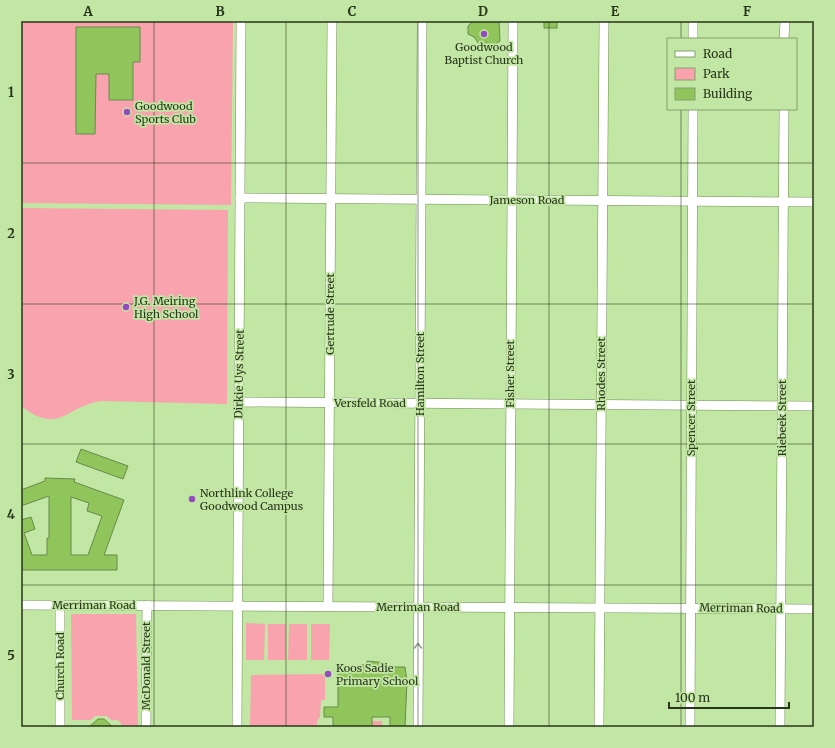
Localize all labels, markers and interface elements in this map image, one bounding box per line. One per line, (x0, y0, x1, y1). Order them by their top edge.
text: A (82, 3, 93, 20)
text: B (215, 3, 225, 20)
text: C (348, 3, 357, 20)
text: D (478, 3, 488, 20)
text: E (611, 3, 620, 20)
text: F (743, 3, 751, 20)
marker: Goodwood Baptist Church (479, 29, 489, 39)
legend (667, 38, 797, 110)
place label: Goodwood Baptist Church (445, 40, 524, 67)
text: Road (703, 46, 732, 61)
text: Park (703, 66, 730, 81)
text: 1 (8, 84, 14, 101)
text: Building (703, 86, 753, 101)
place label: Goodwood Sports Club (135, 99, 196, 126)
marker: Goodwood Sports Club (122, 107, 132, 117)
street label: Jameson Road (489, 193, 565, 207)
text: 2 (7, 225, 15, 242)
street label: Gertrude Street (323, 272, 337, 355)
place label: J.G. Meiring High School (133, 294, 199, 321)
marker: J.G. Meiring High School (121, 302, 131, 312)
street label: Dirkie Uys Street (231, 329, 247, 419)
street label: Hamilton Street (413, 331, 427, 416)
street label: Rhodes Street (594, 336, 608, 411)
street label: Fisher Street (503, 340, 517, 408)
text: 3 (7, 366, 15, 383)
street label: Spencer Street (684, 379, 698, 456)
street label: Riebeek Street (775, 379, 789, 456)
street label: Versfeld Road (333, 396, 406, 410)
place label: Northlink College Goodwood Campus (200, 486, 303, 513)
marker: Northlink College Goodwood Campus (187, 494, 197, 504)
text: 4 (7, 506, 16, 523)
street label: Merriman Road (52, 598, 136, 612)
street label: Merriman Road (376, 600, 460, 614)
street label: Merriman Road (699, 600, 783, 616)
street label: McDonald Street (139, 621, 153, 710)
street label: Church Road (53, 632, 67, 700)
one-way arrow (414, 643, 422, 649)
text: 5 (7, 647, 15, 664)
place label: Koos Sadie Primary School (336, 661, 419, 688)
marker: Koos Sadie Primary School (323, 669, 333, 679)
scale bar (669, 684, 789, 710)
text: 100 m (675, 690, 710, 705)

